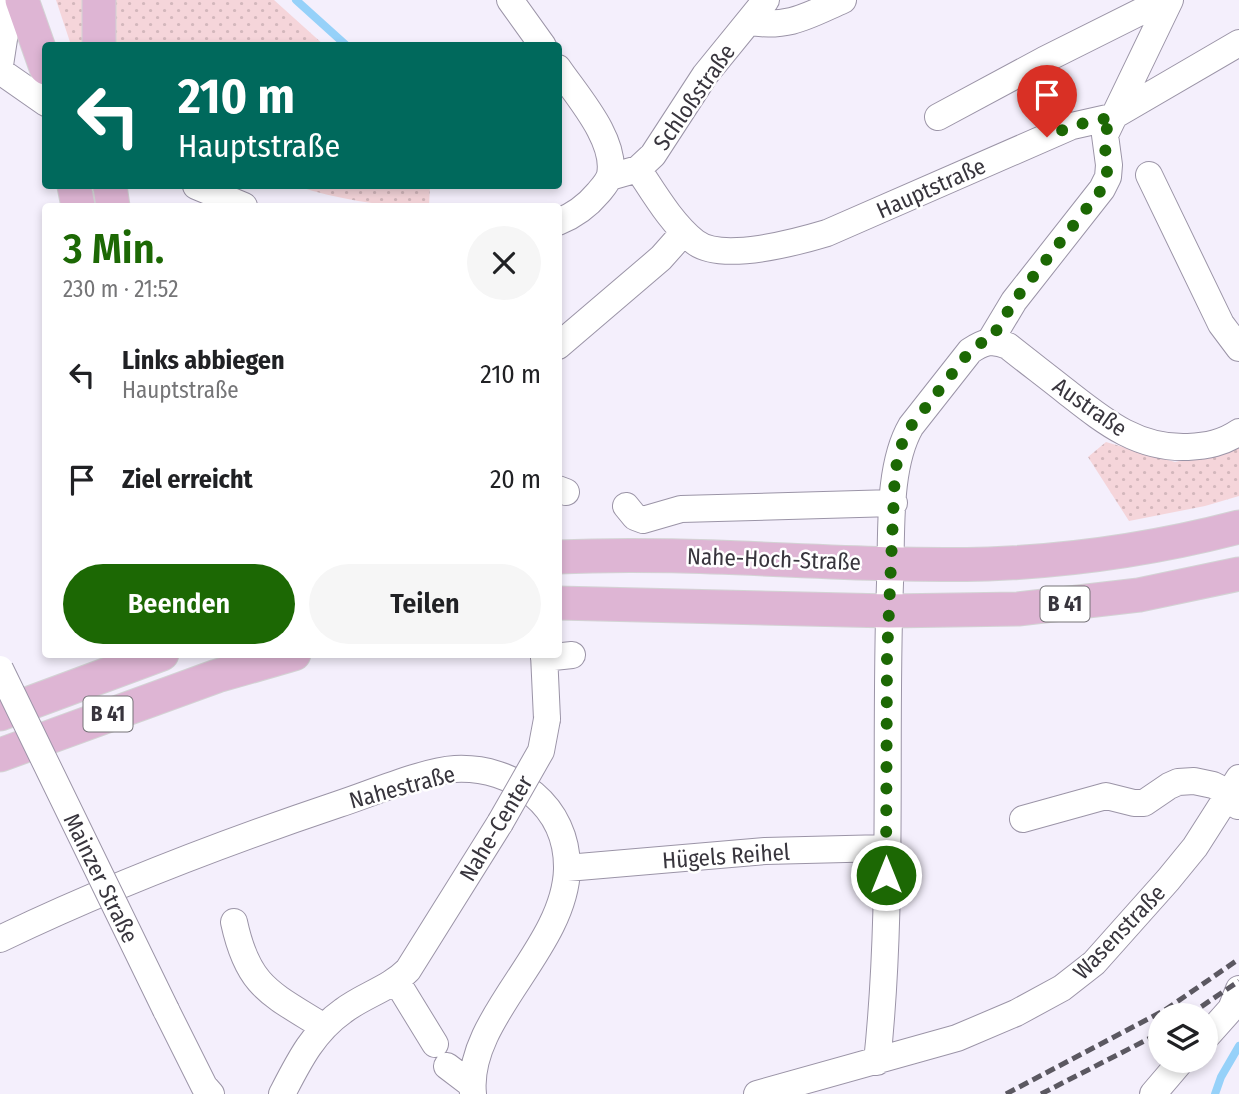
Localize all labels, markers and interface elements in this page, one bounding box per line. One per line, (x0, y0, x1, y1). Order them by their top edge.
street label: Schloßstraße (647, 38, 741, 156)
pin (1017, 65, 1077, 137)
text: 210 m (178, 67, 295, 126)
icon: left (63, 70, 154, 161)
icon: arrive (1028, 76, 1066, 114)
text: Hauptstraße (178, 127, 340, 165)
street label: Hauptstraße (872, 151, 990, 225)
text: 3 Min. (63, 224, 164, 274)
button: close (467, 226, 541, 300)
text: 230 m · 21:52 (63, 275, 178, 303)
text: Links abbiegen (122, 345, 285, 376)
icon: left (63, 356, 101, 394)
text: 210 m (480, 359, 541, 390)
street label: Austraße (1048, 372, 1132, 442)
text: Hauptstraße (122, 376, 239, 404)
icon: arrive (63, 461, 101, 499)
text: Ziel erreicht (122, 464, 253, 495)
text: 20 m (490, 464, 541, 495)
street label: Nahe-Hoch-Straße (687, 542, 861, 576)
button: Beenden (63, 564, 295, 644)
button: Teilen (309, 564, 541, 644)
road number: B 41 (1040, 586, 1090, 622)
road number: B 41 (84, 696, 132, 732)
street label: Nahestraße (346, 759, 458, 815)
street label: Nahe-Center (453, 770, 539, 886)
street label: Mainzer Straße (58, 809, 144, 947)
street label: Hügels Reihel (661, 838, 791, 874)
position arrow (849, 838, 923, 912)
street label: Wasenstraße (1067, 879, 1171, 985)
map controls (1148, 1003, 1218, 1073)
button: layers (1148, 1003, 1218, 1073)

